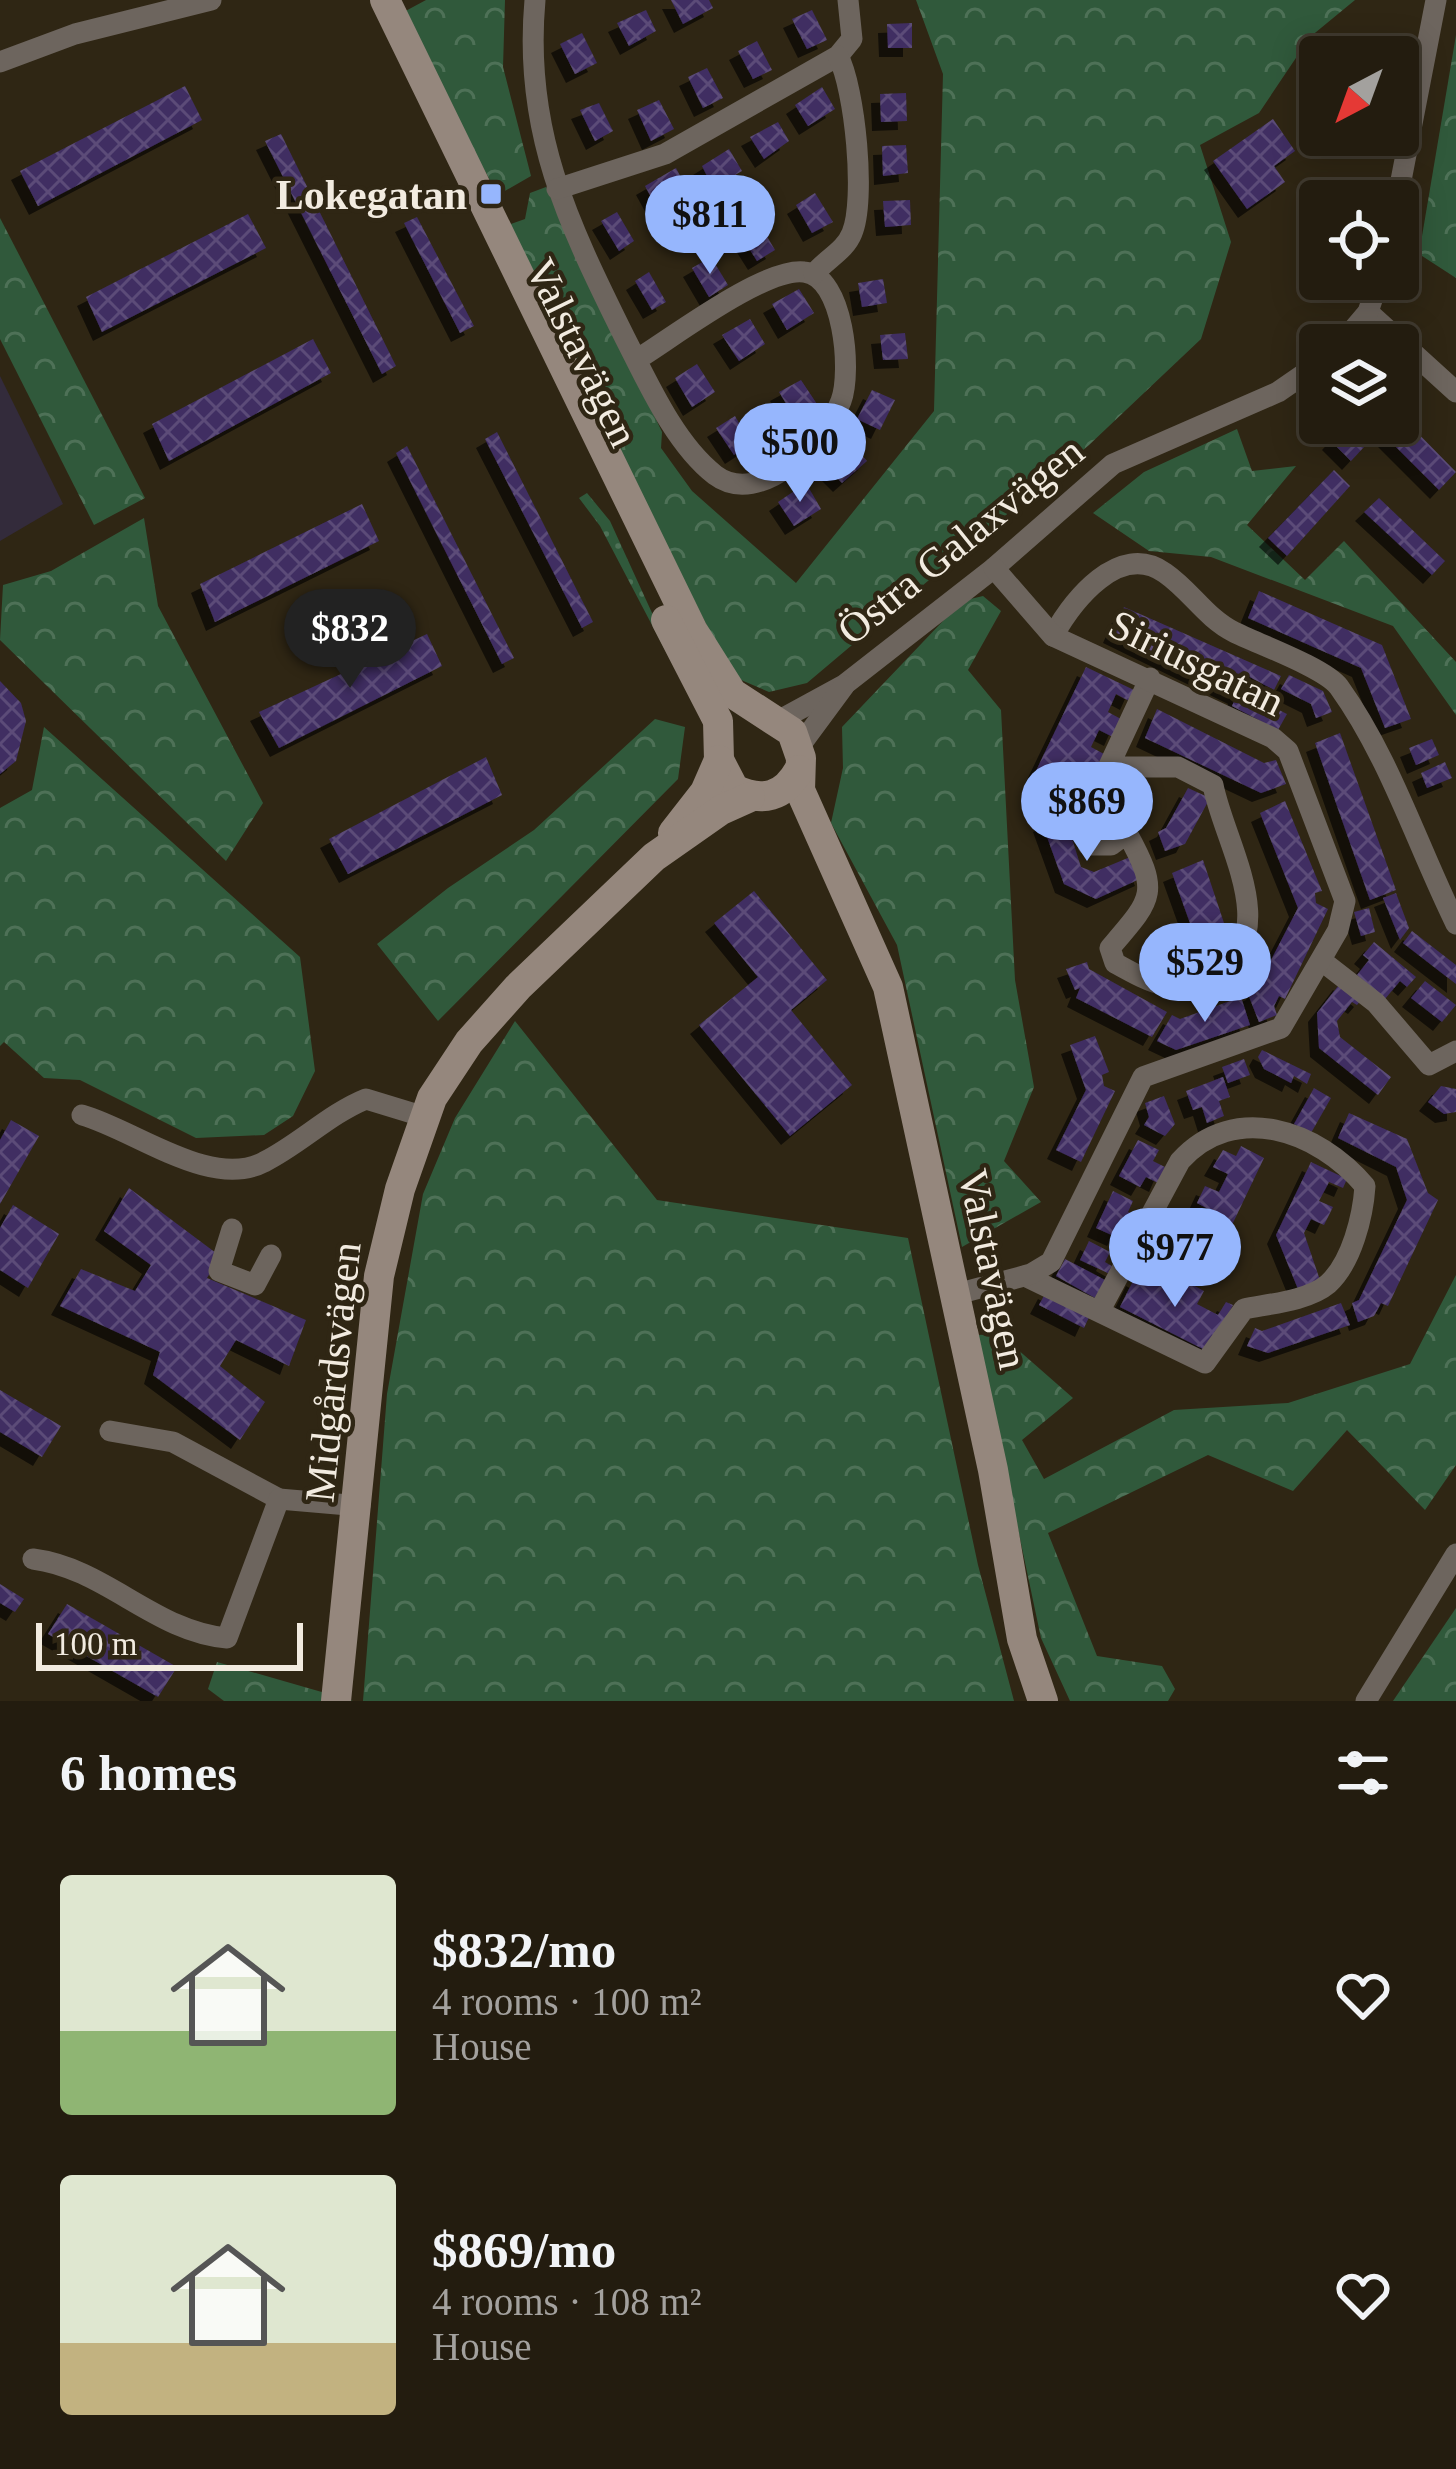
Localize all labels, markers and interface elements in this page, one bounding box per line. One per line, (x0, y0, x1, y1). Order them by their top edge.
north arrow (1299, 36, 1419, 156)
map controls (1299, 36, 1419, 444)
place label: Lokegatan (276, 172, 467, 218)
pin: $811 (639, 175, 781, 277)
button: locate (1299, 180, 1419, 300)
marker: Lokegatan (478, 181, 504, 207)
text: $811 (672, 192, 748, 235)
street label: Valstavägen (517, 251, 647, 454)
button: layers (1299, 324, 1419, 444)
pin: $500 (729, 403, 871, 505)
text: $500 (761, 420, 839, 463)
street label: Östra Galaxvägen (829, 428, 1092, 654)
pin: $832 (279, 589, 421, 691)
street label: Siriusgatan (1102, 601, 1292, 725)
text: $832 (311, 606, 389, 649)
pin: $869 (1016, 762, 1158, 864)
text: $869 (1048, 779, 1126, 822)
pin: $529 (1134, 923, 1276, 1025)
text: $529 (1166, 940, 1244, 983)
street label: Valstavägen (949, 1165, 1037, 1373)
pin: $977 (1104, 1208, 1246, 1310)
text: $977 (1136, 1225, 1214, 1268)
street label: Midgårdsvägen (296, 1240, 370, 1504)
scale bar (36, 1617, 303, 1670)
text: 100 m (54, 1626, 137, 1662)
icon: filters (1330, 1740, 1396, 1806)
text: 6 homes (60, 1745, 237, 1801)
text: $832/mo (432, 1922, 616, 1978)
icon: home (156, 1923, 300, 2067)
icon: heart (1330, 1962, 1396, 2028)
text: 4 rooms · 100 m² (432, 1980, 702, 2023)
text: House (432, 2025, 532, 2068)
text: $869/mo (432, 2222, 616, 2278)
icon: home (156, 2223, 300, 2367)
icon: heart (1330, 2262, 1396, 2328)
text: 4 rooms · 108 m² (432, 2280, 702, 2323)
text: House (432, 2325, 532, 2368)

